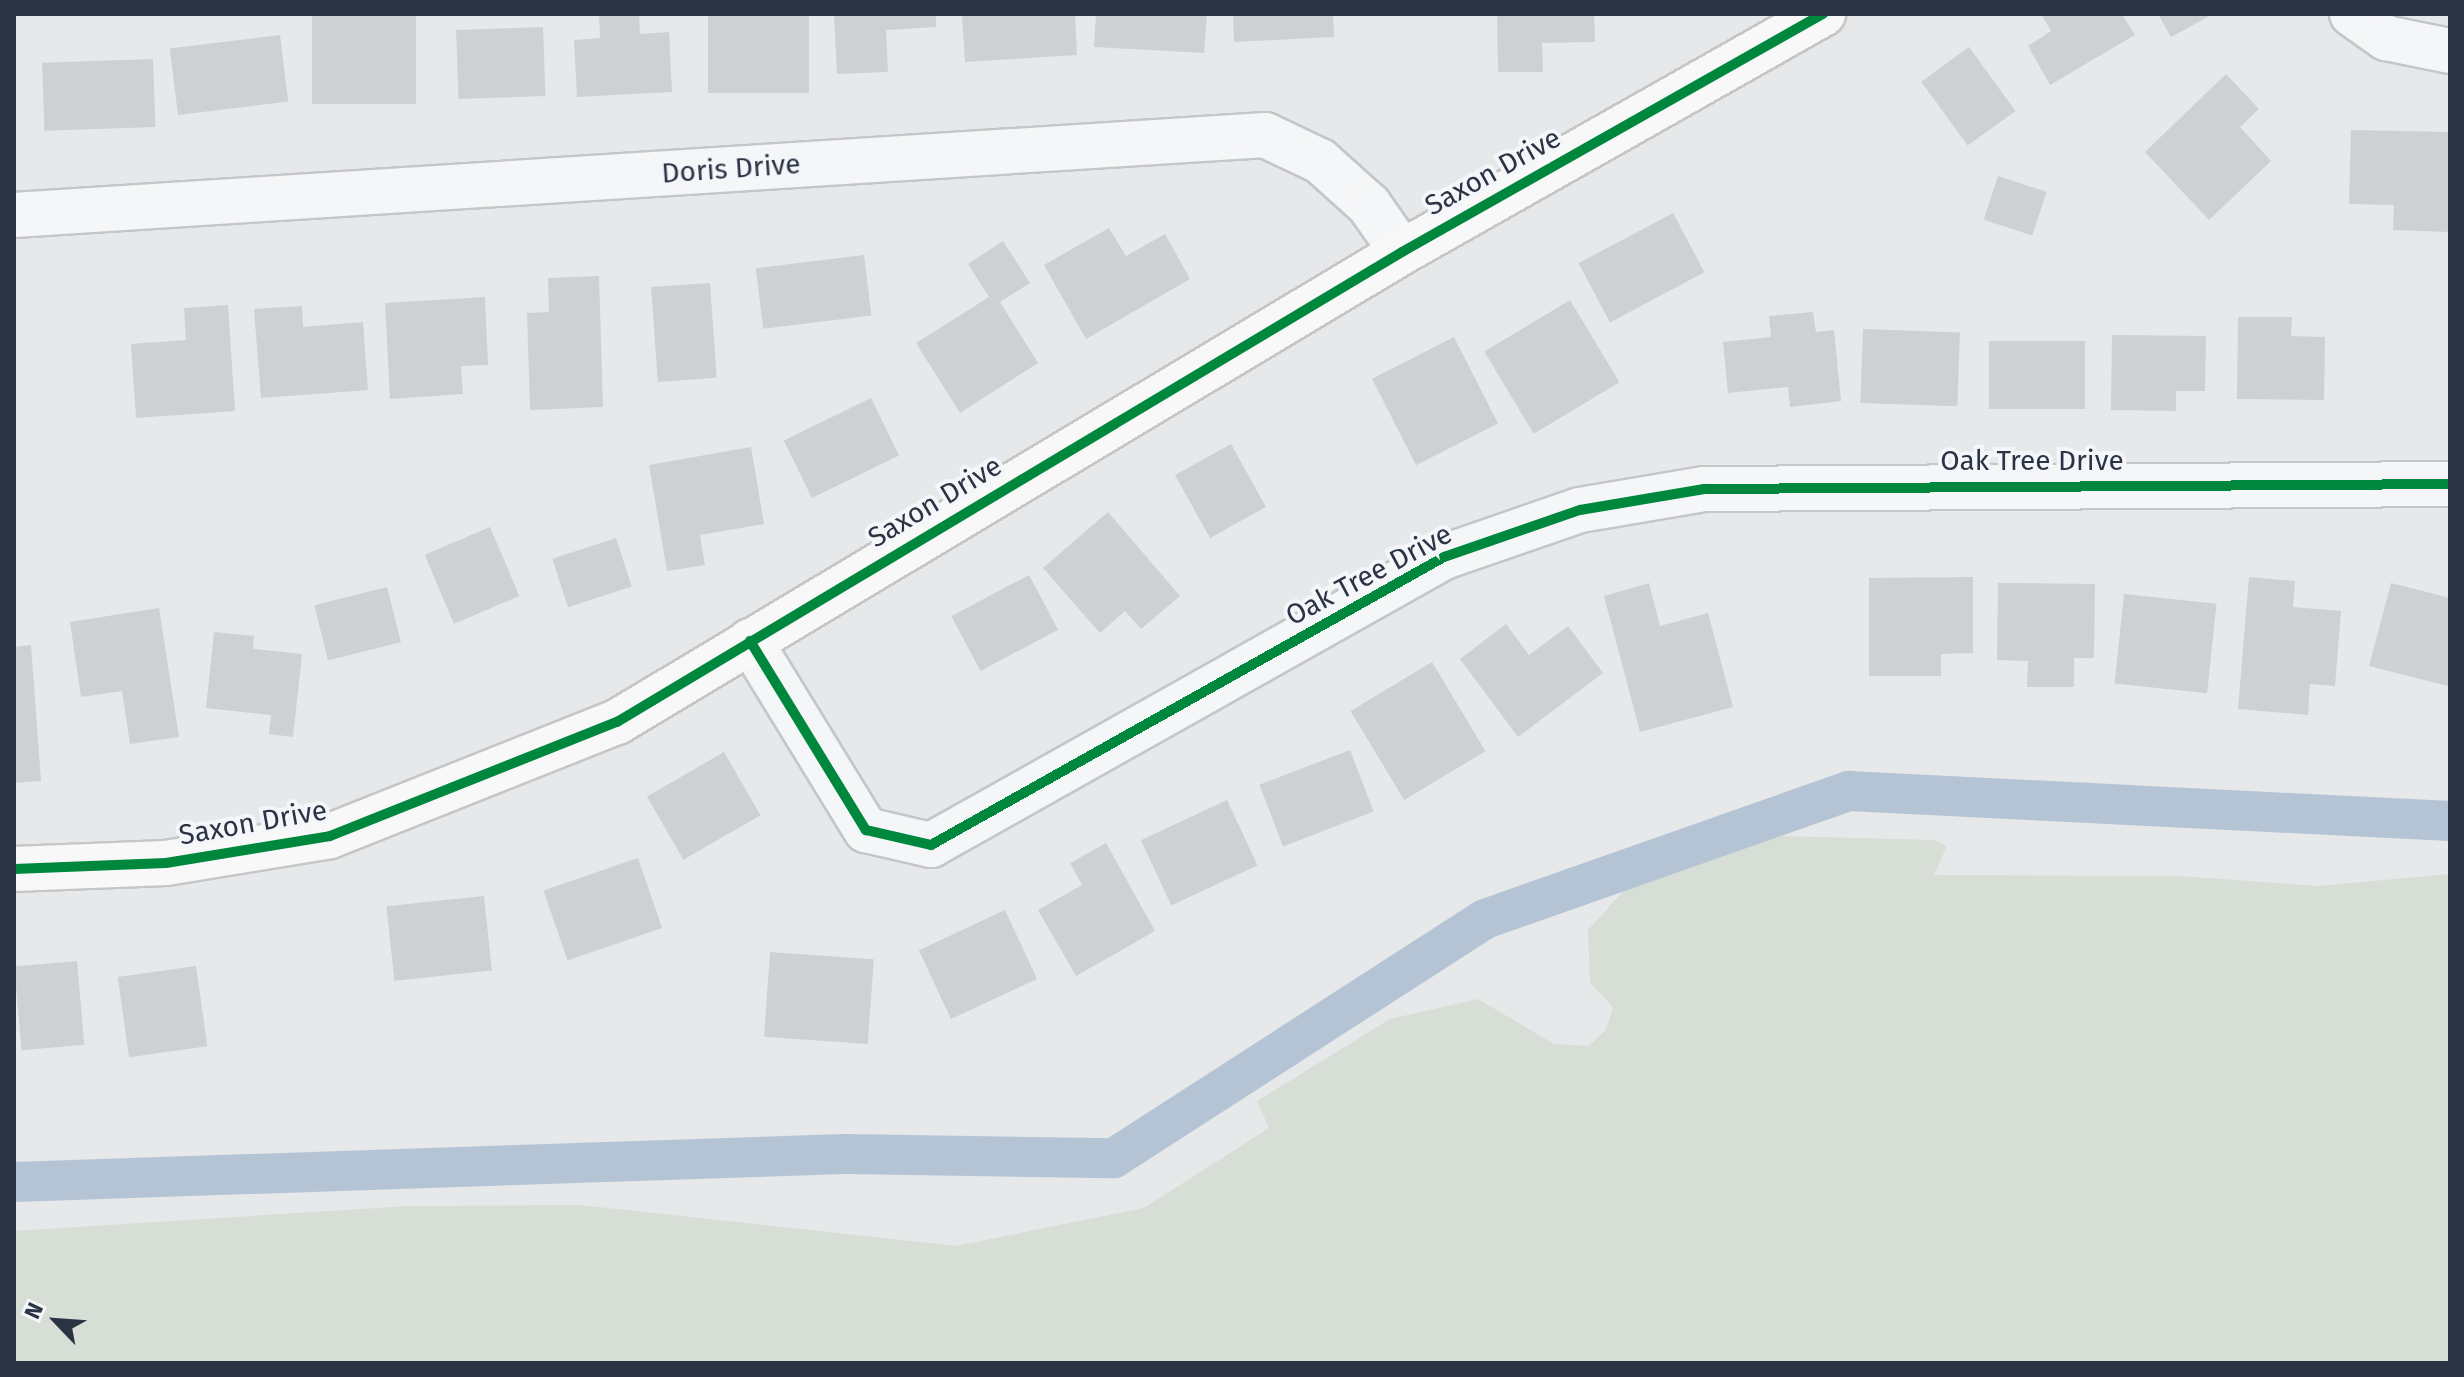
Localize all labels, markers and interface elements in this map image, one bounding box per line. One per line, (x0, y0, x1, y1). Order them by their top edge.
street label: Saxon Drive (1419, 121, 1567, 223)
street label: Doris Drive (660, 147, 802, 191)
street label: Oak Tree Drive (1940, 444, 2124, 478)
street label: Saxon Drive (862, 449, 1008, 555)
street label: Oak Tree Drive (1280, 517, 1458, 633)
street label: Saxon Drive (176, 793, 330, 853)
north arrow (16, 1281, 96, 1361)
text: N (18, 1298, 49, 1323)

